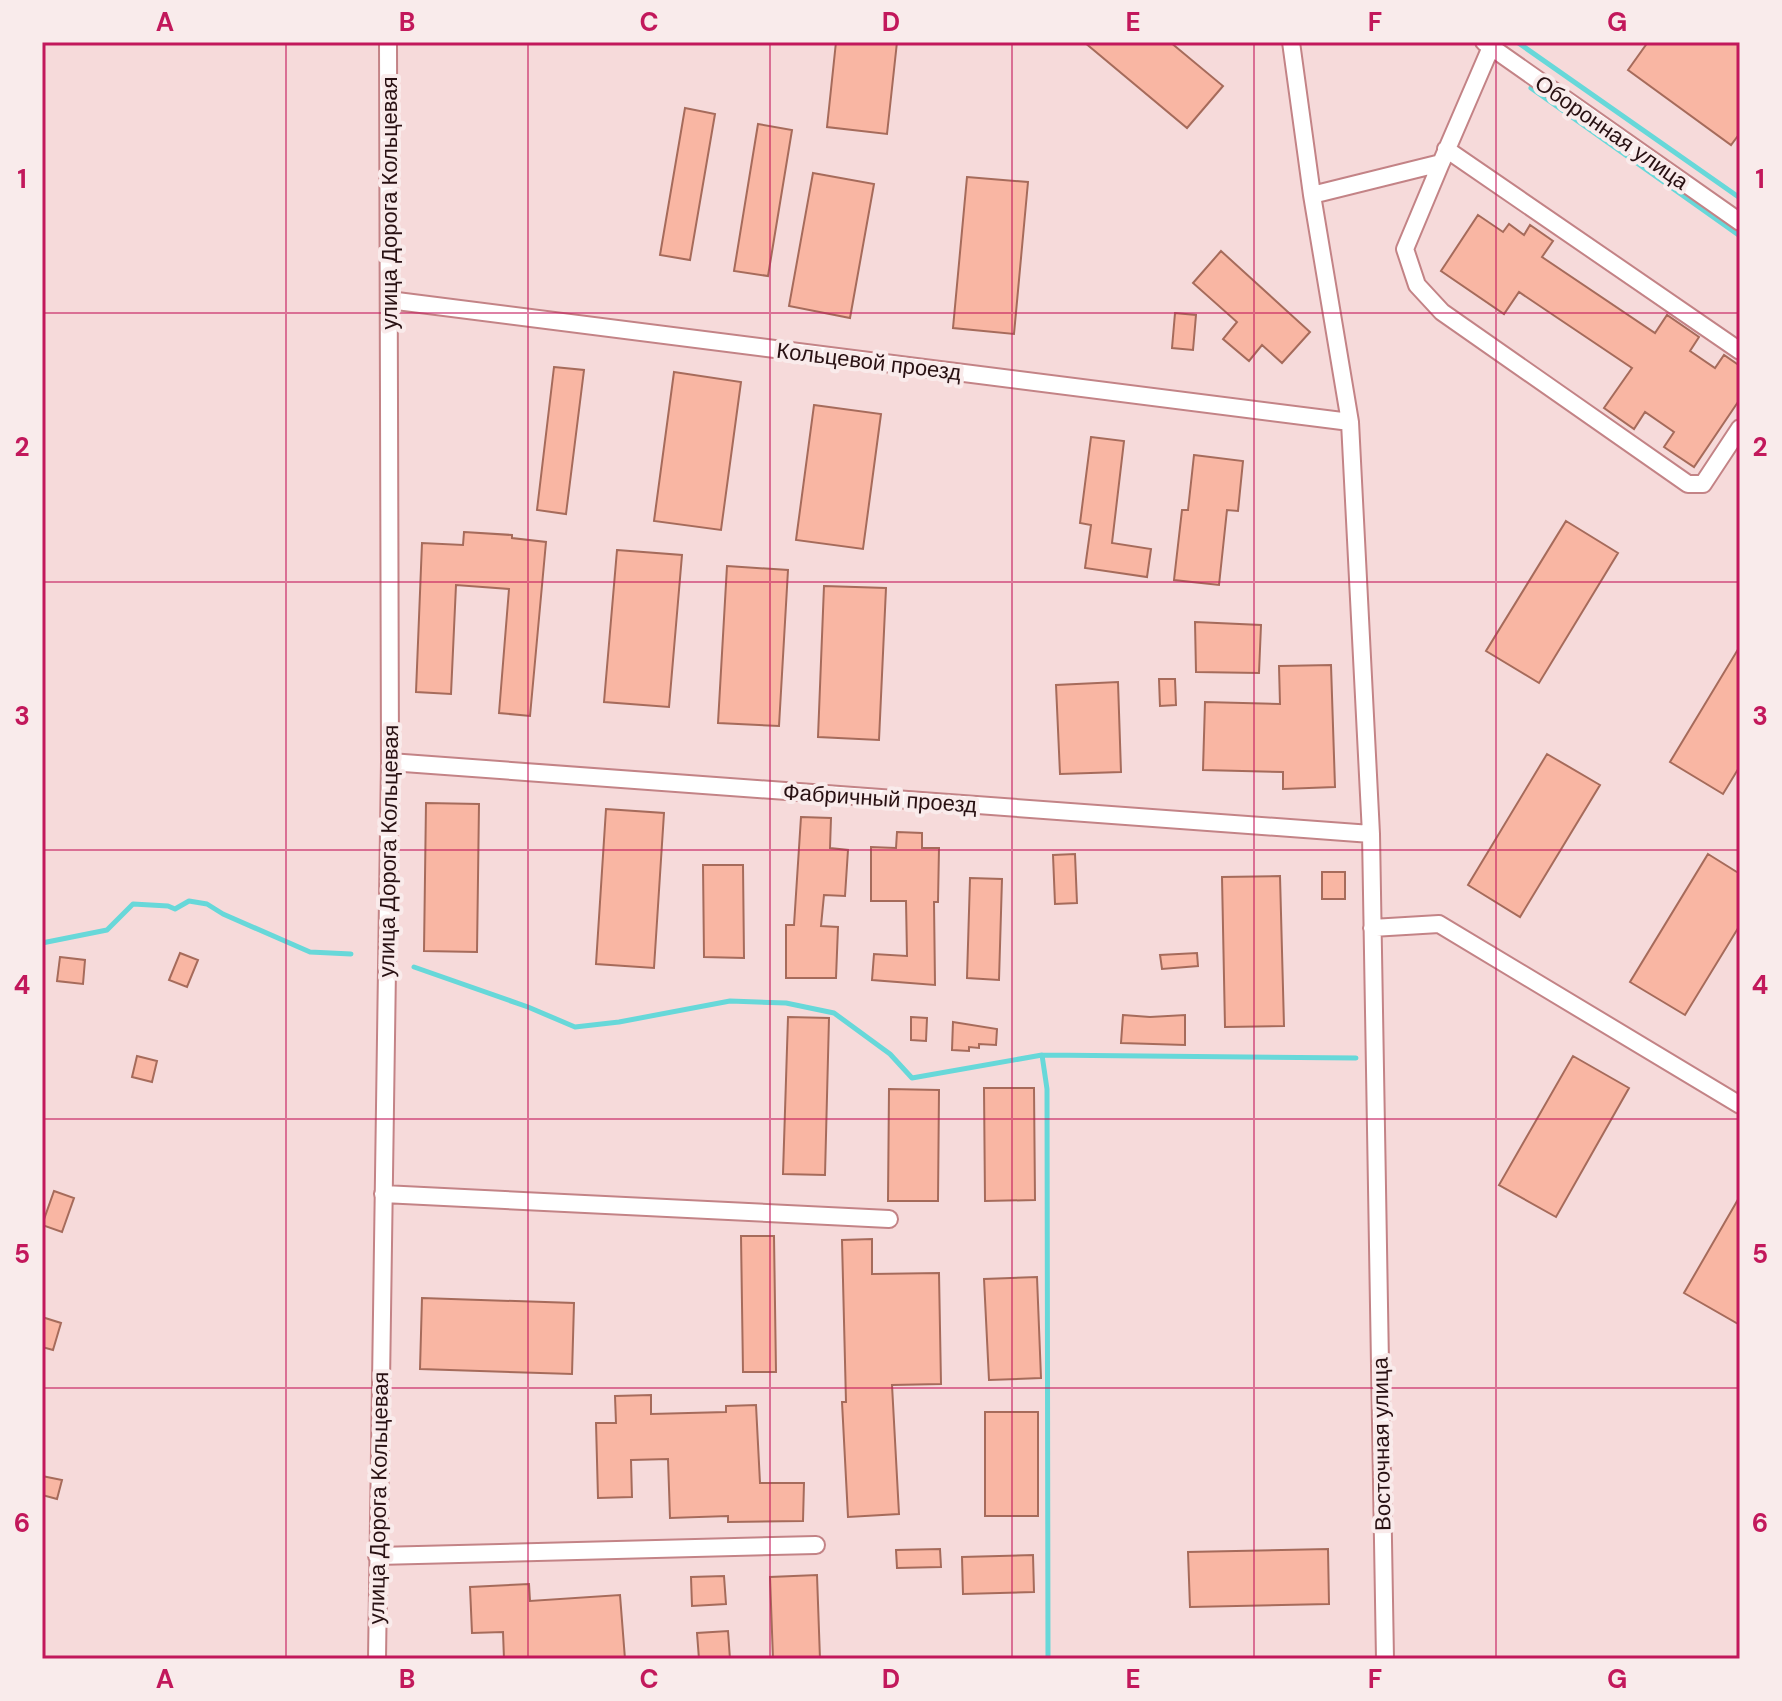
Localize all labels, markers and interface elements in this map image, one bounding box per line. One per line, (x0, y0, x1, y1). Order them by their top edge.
text: A (156, 5, 174, 39)
text: B (399, 5, 415, 39)
text: C (639, 5, 659, 39)
text: D (882, 5, 900, 39)
text: E (1125, 5, 1141, 39)
text: F (1368, 5, 1382, 39)
text: G (1607, 5, 1627, 39)
street label: Оборонная улица (1529, 69, 1695, 197)
street label: улица Дорога Кольцевая (375, 77, 404, 329)
text: 1 (17, 162, 27, 196)
text: 1 (1755, 162, 1765, 196)
street label: Кольцевой проезд (775, 336, 963, 387)
text: 2 (14, 430, 30, 464)
text: 2 (1752, 430, 1768, 464)
text: 3 (14, 699, 30, 733)
text: 3 (1752, 699, 1768, 733)
street label: улица Дорога Кольцевая (372, 724, 405, 978)
street label: Фабричный проезд (782, 777, 978, 820)
text: 4 (14, 968, 30, 1002)
text: 4 (1752, 968, 1768, 1002)
text: 5 (14, 1237, 30, 1271)
text: 5 (1752, 1237, 1768, 1271)
street label: Восточная улица (1365, 1356, 1398, 1531)
street label: улица Дорога Кольцевая (362, 1371, 395, 1625)
text: 6 (14, 1506, 30, 1540)
text: 6 (1752, 1506, 1768, 1540)
text: A (156, 1662, 174, 1696)
text: B (399, 1662, 415, 1696)
text: C (639, 1662, 659, 1696)
text: D (882, 1662, 900, 1696)
text: E (1125, 1662, 1141, 1696)
text: F (1368, 1662, 1382, 1696)
text: G (1607, 1662, 1627, 1696)

